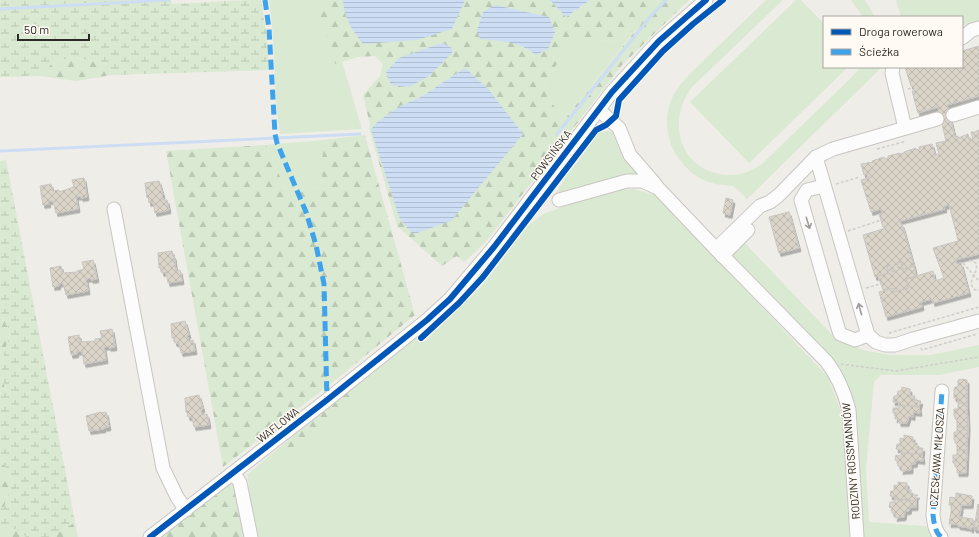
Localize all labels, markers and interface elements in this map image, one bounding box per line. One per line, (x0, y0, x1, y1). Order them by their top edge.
scale bar (18, 16, 89, 42)
legend (823, 16, 963, 68)
text: 50 m (24, 22, 49, 36)
text: Droga rowerowa (859, 24, 943, 38)
text: Ścieżka (859, 44, 899, 58)
street label: POWSIŃSKA (527, 127, 574, 182)
one-way arrow (805, 216, 812, 229)
one-way arrow (855, 303, 863, 316)
street label: RODZINY ROSSMANNÓW (839, 402, 862, 520)
street label: WAFLOWA (254, 404, 302, 445)
street label: CZESŁAWA MIŁOSZA (927, 406, 946, 507)

